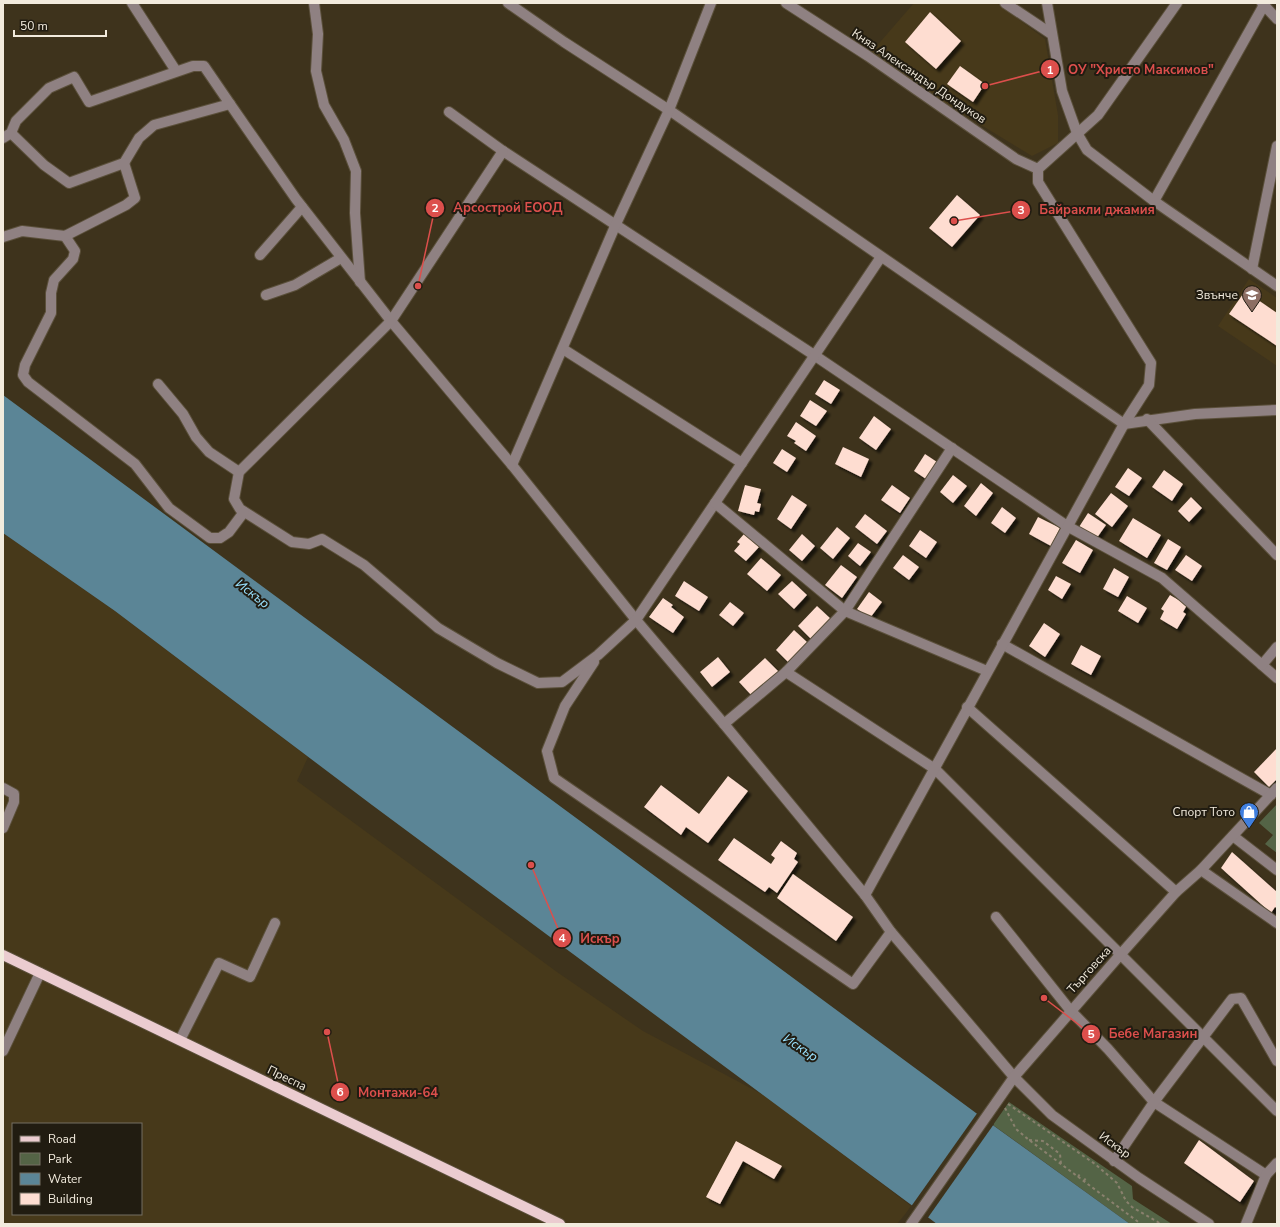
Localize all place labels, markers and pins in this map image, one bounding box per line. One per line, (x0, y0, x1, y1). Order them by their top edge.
callout: ОУ "Христо Максимов" (1040, 57, 1222, 82)
callout: Арсострой ЕООД (425, 195, 570, 220)
callout: Байракли джамия (1011, 197, 1163, 222)
school or university icon: Звънче (1241, 284, 1263, 312)
place label: Звънче (1196, 287, 1238, 303)
shop icon: Спорт Тото (1238, 801, 1260, 829)
place label: Спорт Тото (1172, 804, 1235, 820)
callout: Искър (552, 926, 628, 951)
callout: Бебе Магазин (1081, 1021, 1205, 1046)
callout: Монтажи-64 (330, 1080, 447, 1105)

